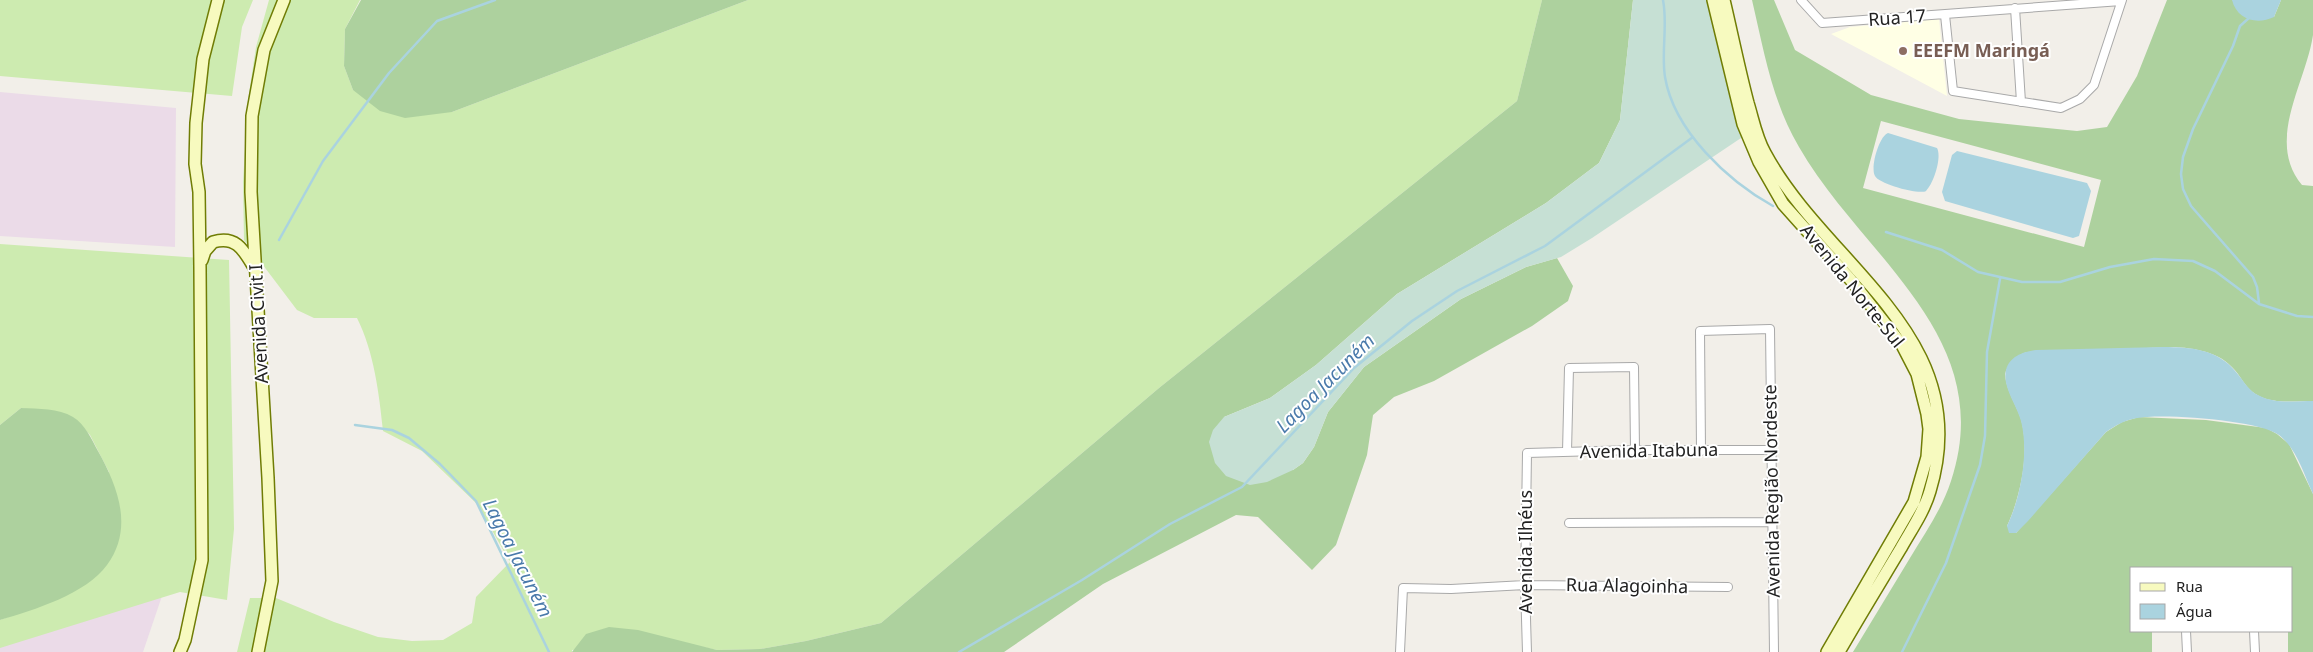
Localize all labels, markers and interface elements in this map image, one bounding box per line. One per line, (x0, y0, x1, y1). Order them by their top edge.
street label: Rua 17 (1867, 3, 1927, 31)
place label: EEEFM Maringá (1913, 38, 2050, 62)
marker: EEEFM Maringá (1897, 45, 1909, 57)
street label: Avenida Norte-Sul (1795, 219, 1910, 352)
street label: Avenida Civit I (243, 264, 273, 384)
water label: Lagoa Jacuném (1270, 328, 1380, 438)
street label: Avenida Região Nordeste (1757, 384, 1785, 598)
street label: Avenida Itabuna (1580, 437, 1718, 463)
street label: Avenida Ilhéus (1513, 490, 1537, 614)
water label: Lagoa Jacuném (477, 494, 559, 622)
legend (2130, 567, 2293, 632)
street label: Rua Alagoinha (1566, 572, 1688, 598)
text: Rua (2176, 576, 2203, 596)
text: Água (2176, 601, 2213, 621)

